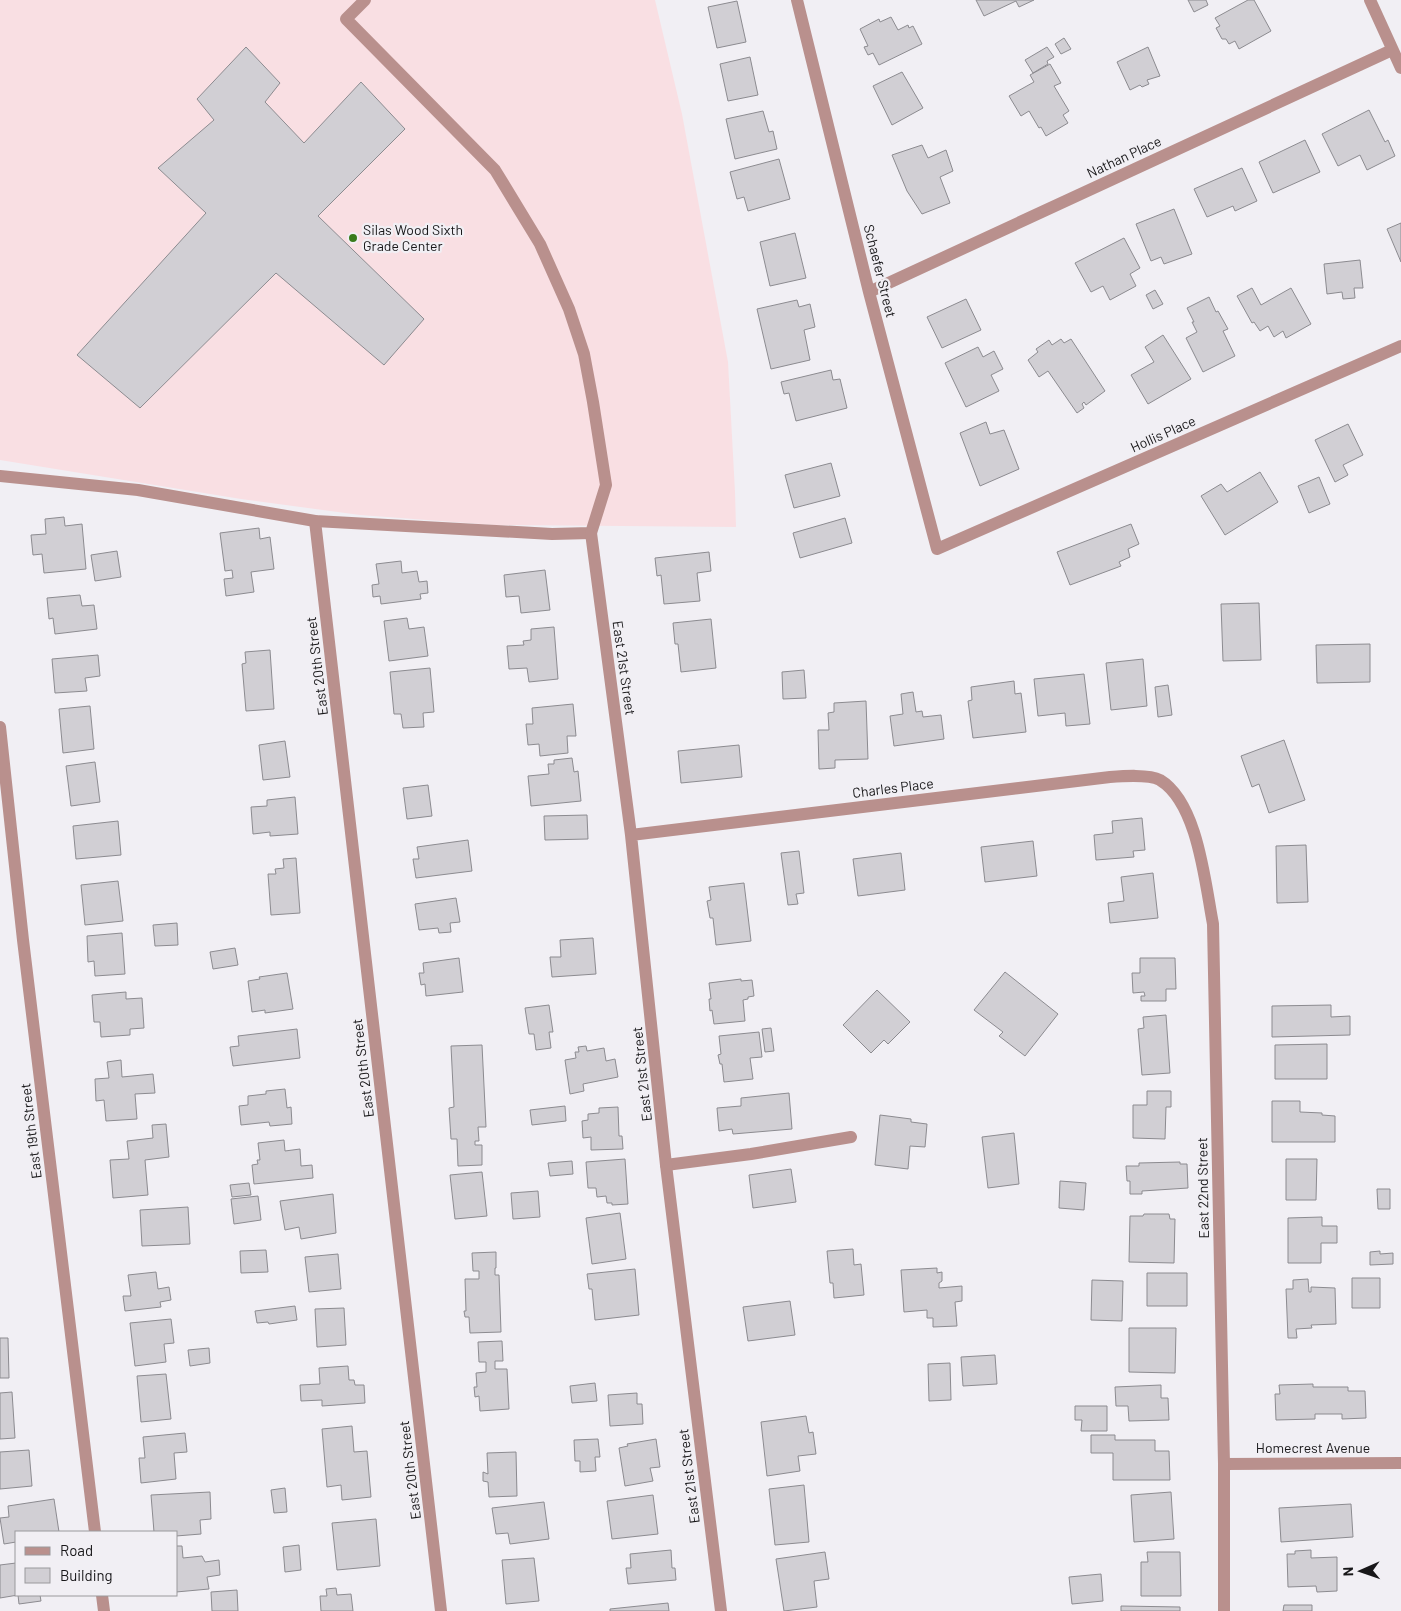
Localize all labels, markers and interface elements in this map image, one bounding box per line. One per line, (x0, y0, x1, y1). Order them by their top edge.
street label: Nathan Place (1084, 132, 1164, 181)
place label: Silas Wood Sixth Grade Center (363, 221, 463, 254)
street label: Schaefer Street (861, 223, 900, 319)
marker: Silas Wood Sixth Grade Center (347, 232, 359, 244)
street label: Hollis Place (1128, 412, 1198, 455)
street label: East 20th Street (302, 616, 331, 716)
street label: East 21st Street (609, 620, 640, 716)
street label: Charles Place (851, 774, 935, 801)
street label: East 20th Street (348, 1018, 377, 1118)
street label: East 21st Street (628, 1026, 655, 1122)
street label: East 19th Street (16, 1082, 45, 1180)
street label: East 22nd Street (1193, 1137, 1212, 1239)
street label: East 20th Street (395, 1420, 424, 1520)
street label: East 21st Street (674, 1428, 703, 1524)
street label: Homecrest Avenue (1256, 1439, 1370, 1456)
legend (15, 1531, 178, 1596)
text: Road (60, 1541, 93, 1559)
north arrow (1336, 1546, 1386, 1596)
text: Building (60, 1566, 113, 1584)
text: N (1339, 1567, 1356, 1576)

